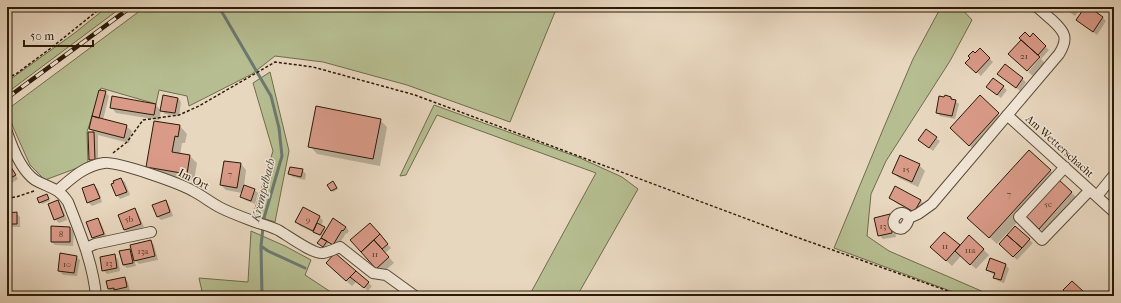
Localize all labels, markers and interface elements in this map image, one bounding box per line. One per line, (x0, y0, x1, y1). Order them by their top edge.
scale bar (24, 22, 93, 48)
text: 50 m (30, 29, 54, 43)
house number: 21 (1020, 51, 1028, 61)
street label: Am Wetterschacht (1022, 112, 1096, 180)
water label: Krempelbach (248, 157, 278, 224)
house number: 15 (902, 164, 910, 174)
street label: Im Ort (176, 166, 212, 193)
house number: 7 (228, 169, 233, 179)
house number: 7 (1007, 189, 1012, 199)
house number: 5c (1044, 199, 1052, 209)
house number: 5b (125, 214, 134, 224)
house number: 9 (306, 214, 311, 224)
house number: 13 (880, 221, 887, 231)
house number: 8 (59, 229, 64, 239)
house number: 11 (942, 241, 948, 251)
house number: 11a (965, 245, 976, 255)
house number: 13a (137, 246, 149, 256)
house number: 11 (372, 249, 378, 259)
house number: 13 (106, 258, 113, 268)
house number: 10 (63, 259, 71, 269)

